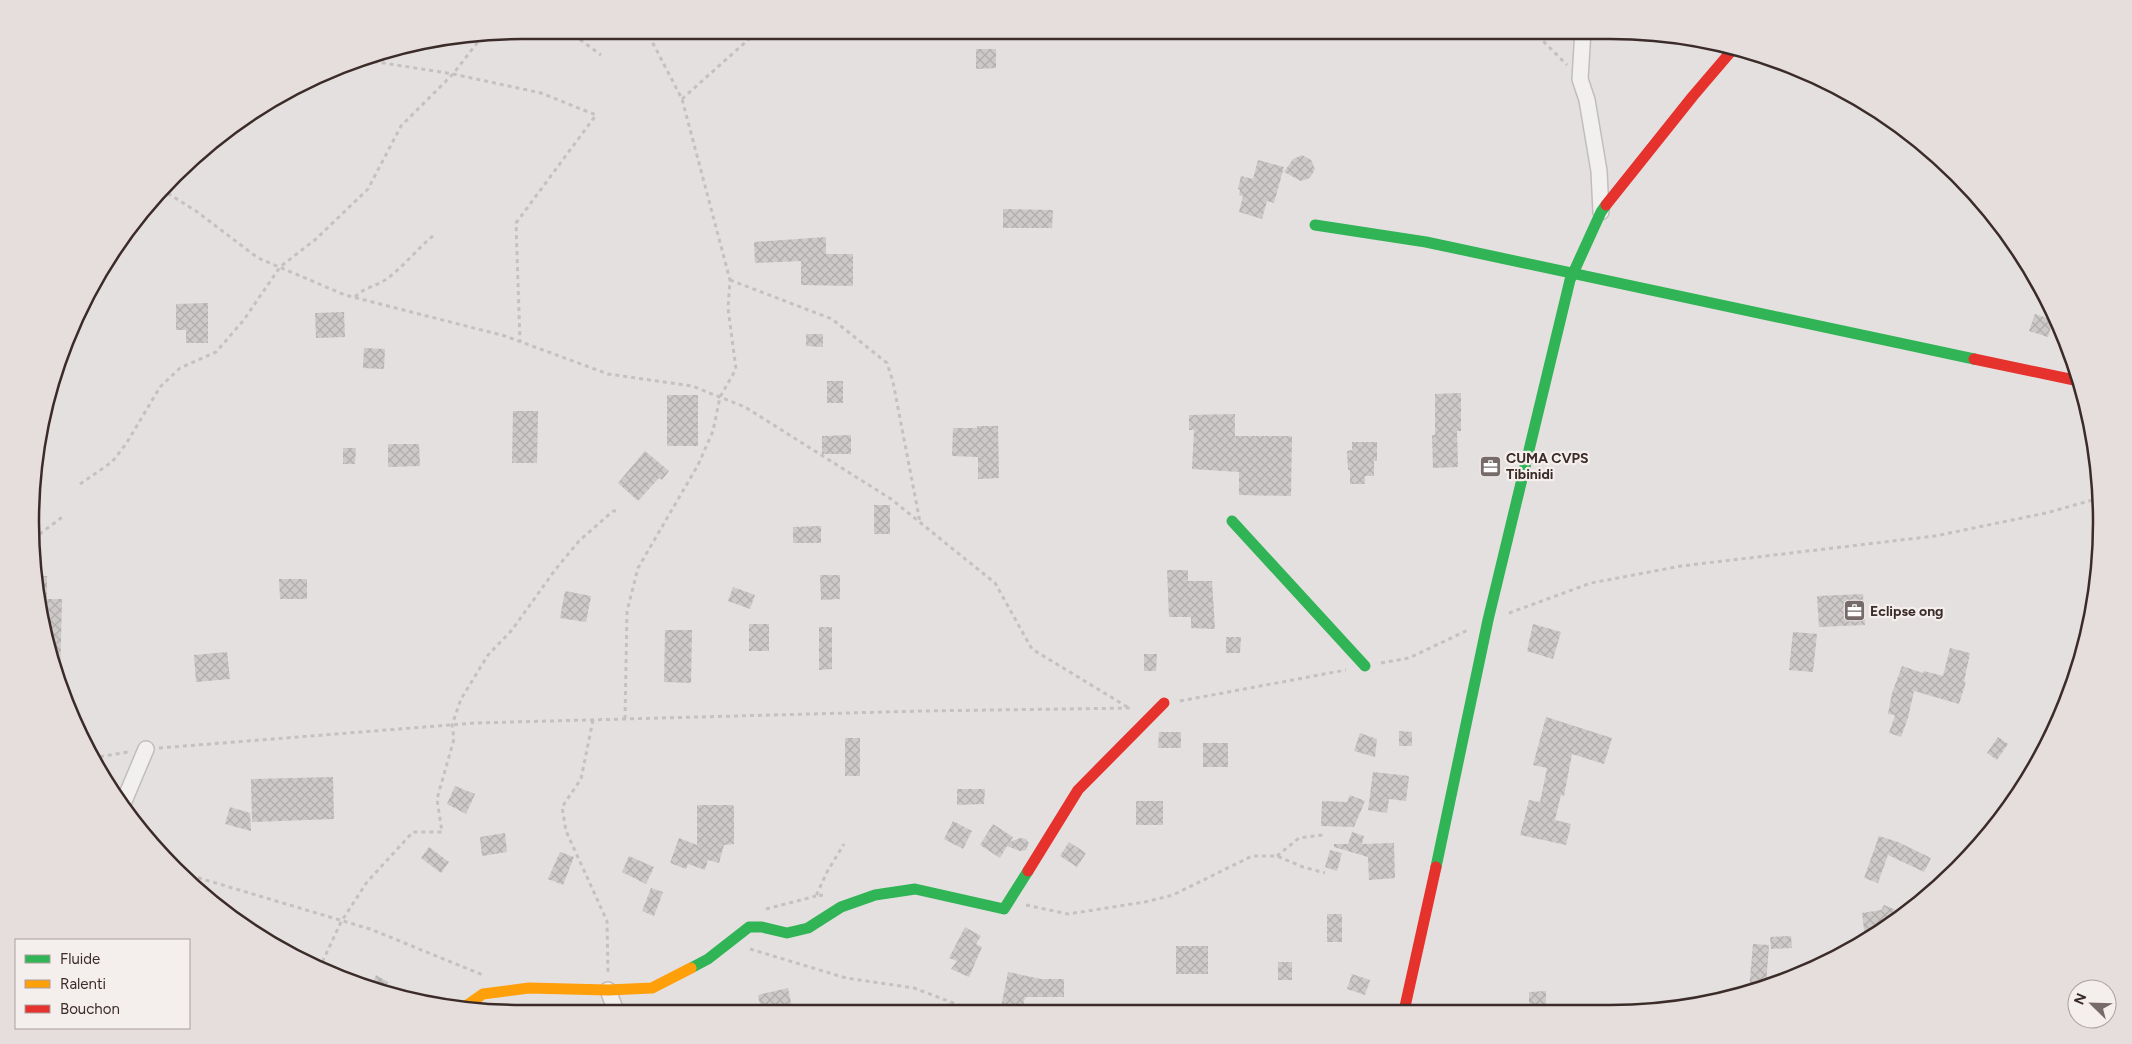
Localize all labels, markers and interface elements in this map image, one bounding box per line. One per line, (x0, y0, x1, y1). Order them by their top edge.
place label: CUMA CVPS Tibinidi (1506, 450, 1589, 483)
office icon: CUMA CVPS Tibinidi (1478, 454, 1502, 478)
office icon: Eclipse ong (1842, 599, 1866, 623)
place label: Eclipse ong (1870, 603, 1944, 620)
legend (15, 939, 190, 1029)
text: Fluide (60, 950, 100, 968)
text: Ralenti (60, 975, 106, 993)
north arrow (2067, 979, 2117, 1029)
text: N (2071, 991, 2090, 1007)
text: Bouchon (60, 1000, 120, 1018)

